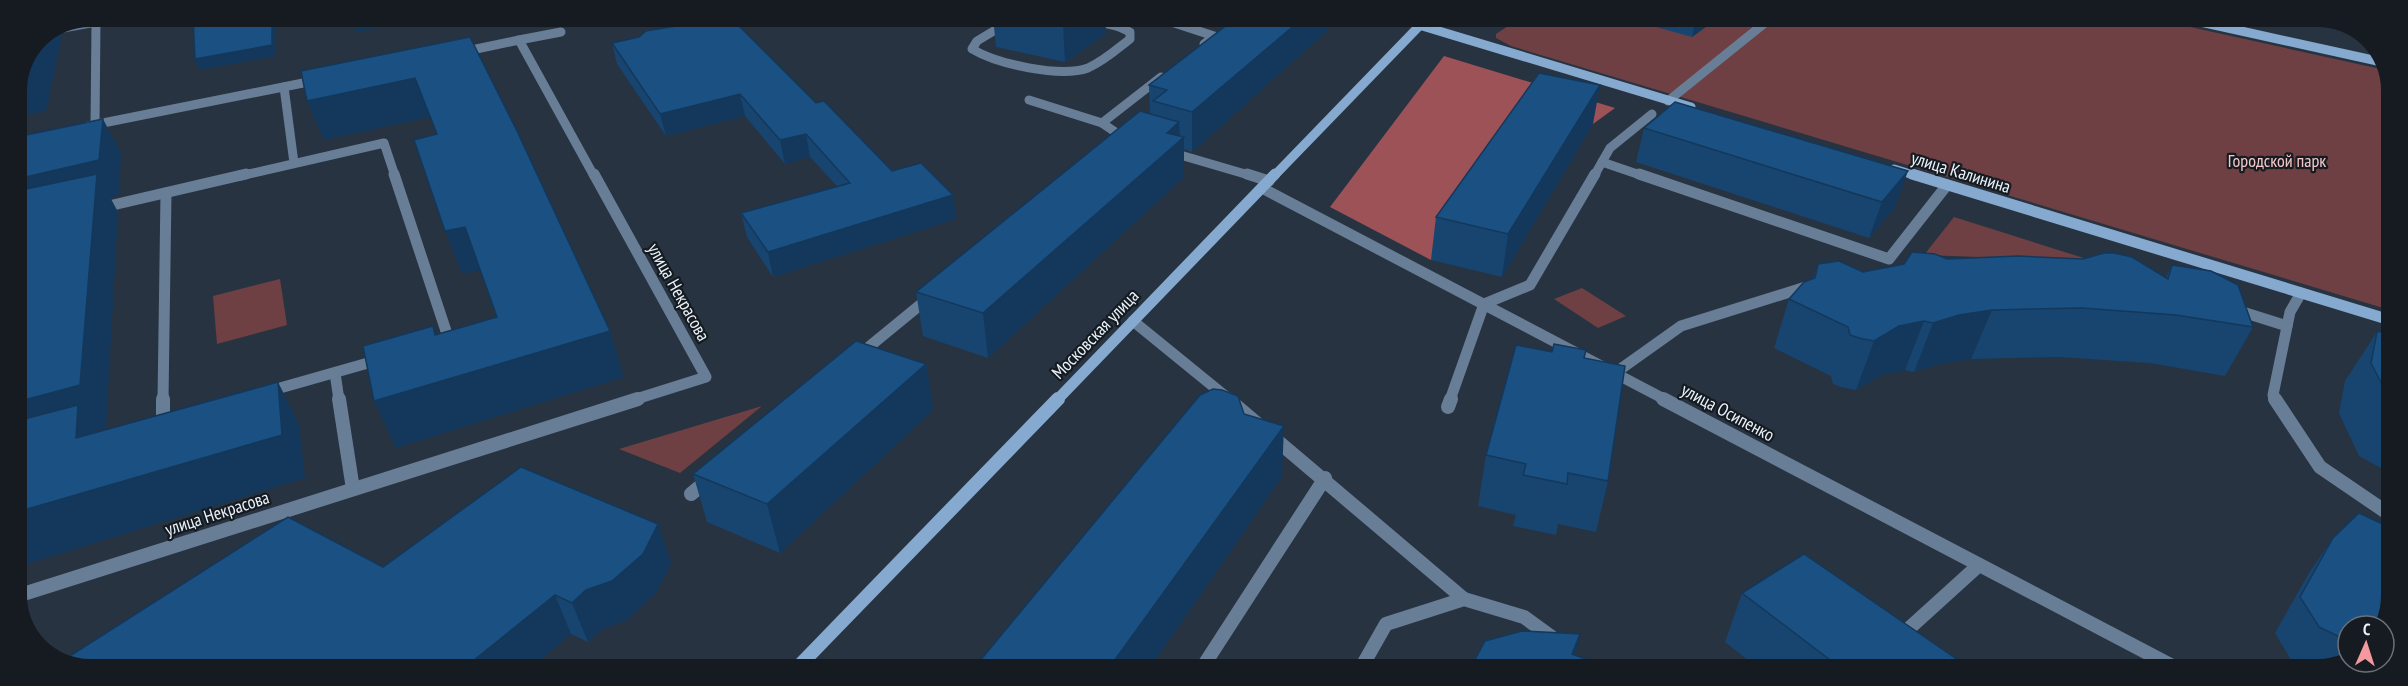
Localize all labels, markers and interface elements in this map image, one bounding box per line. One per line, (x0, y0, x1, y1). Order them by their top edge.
street label: улица Калинина (1909, 146, 2013, 198)
park label: Городской парк (2228, 149, 2326, 172)
street label: улица Некрасова (643, 239, 715, 345)
street label: Московская улица (1047, 284, 1143, 384)
street label: улица Осипенко (1677, 378, 1779, 446)
street label: улица Некрасова (162, 485, 272, 541)
north arrow (2336, 614, 2396, 674)
text: С (2363, 619, 2372, 639)

